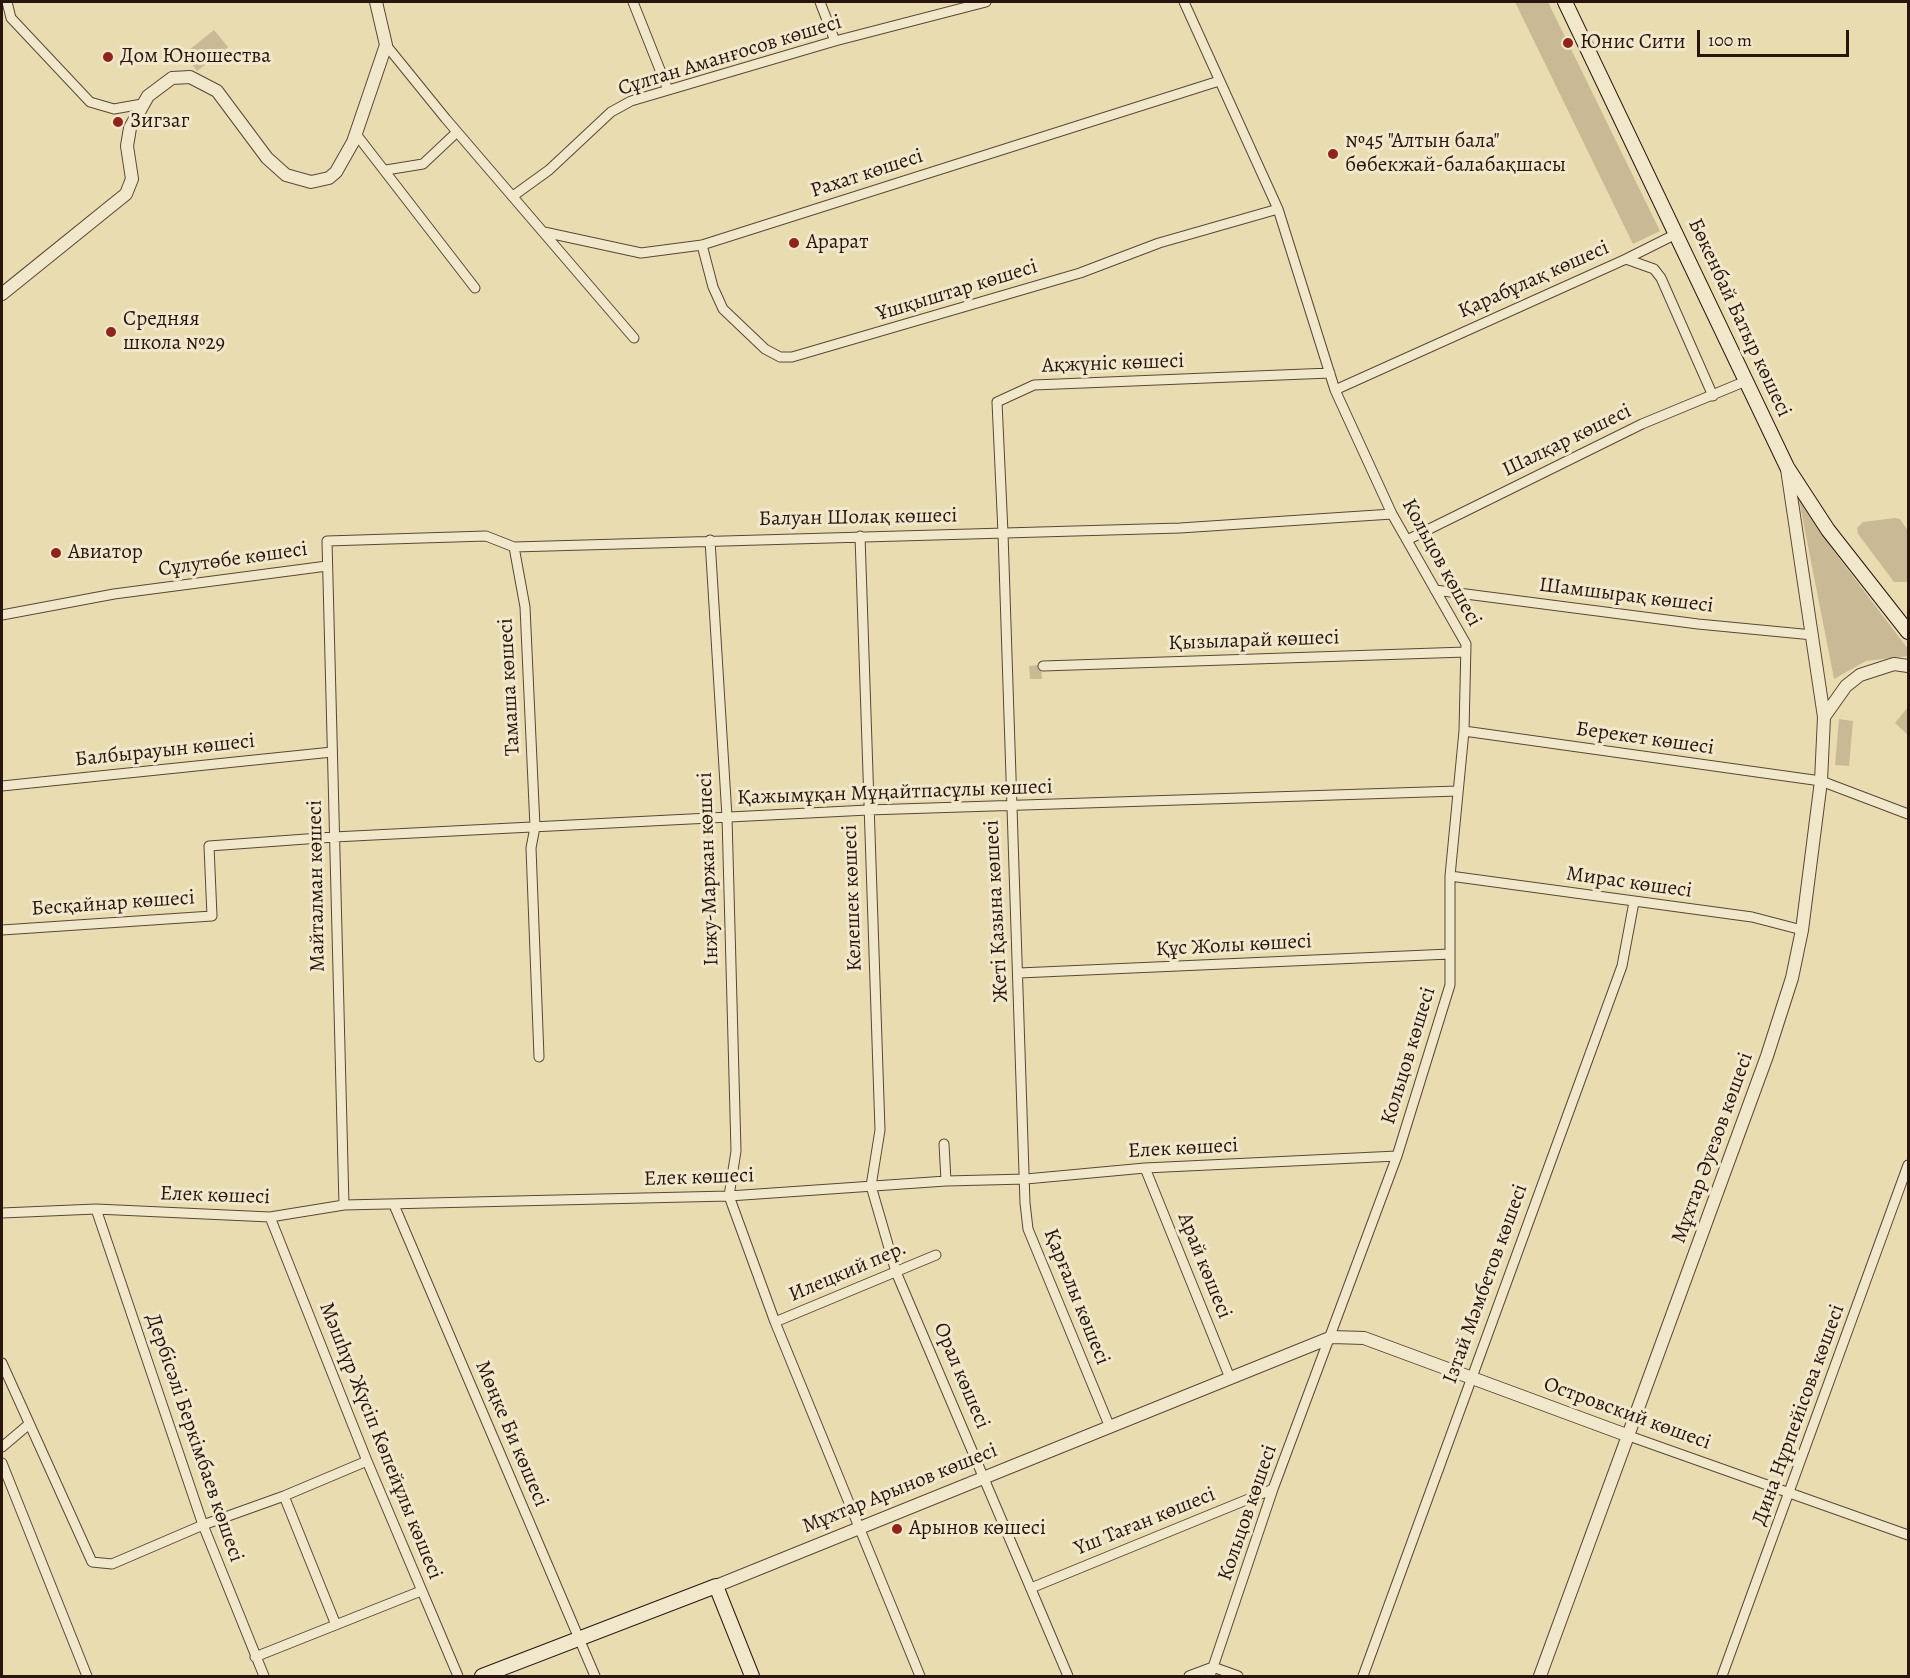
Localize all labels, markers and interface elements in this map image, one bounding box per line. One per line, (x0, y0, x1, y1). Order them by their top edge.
street label: Сұлтан Аманғосов көшесі (615, 10, 845, 102)
scale bar (1700, 18, 1852, 56)
text: 100 m (1708, 28, 1752, 52)
place label: Юнис Сити (1580, 30, 1685, 56)
marker: Юнис Сити (1561, 36, 1575, 50)
place label: Дом Юношества (120, 44, 271, 70)
marker: Дом Юношества (101, 50, 115, 64)
place label: Зигзаг (130, 109, 189, 135)
marker: Зигзаг (111, 115, 125, 129)
place label: №45 "Алтын бала" бөбекжай-балабақшасы (1345, 129, 1566, 179)
street label: Рахат көшесі (808, 144, 926, 204)
marker: №45 "Алтын бала" бөбекжай-балабақшасы (1326, 147, 1340, 161)
street label: Бөкенбай Батыр көшесі (1682, 215, 1796, 421)
place label: Арарат (806, 230, 869, 256)
street label: Қарабұлақ көшесі (1455, 235, 1613, 325)
marker: Арарат (787, 236, 801, 250)
street label: Ұшқыштар көшесі (873, 255, 1041, 327)
place label: Средняя школа №29 (123, 307, 225, 357)
marker: Средняя школа №29 (104, 325, 118, 339)
street label: Ақжүніс көшесі (1041, 349, 1185, 379)
street label: Шалқар көшесі (1498, 399, 1636, 483)
street label: Кольцов көшесі (1395, 495, 1487, 631)
street label: Балуан Шолақ көшесі (758, 504, 958, 532)
street label: Сұлутөбе көшесі (157, 537, 309, 583)
place label: Авиатор (68, 540, 143, 566)
marker: Авиатор (49, 546, 63, 560)
street label: Шамшырақ көшесі (1537, 573, 1715, 619)
street label: Тамаша көшесі (494, 618, 526, 756)
street label: Қызыларай көшесі (1168, 625, 1340, 657)
street label: Берекет көшесі (1574, 717, 1716, 761)
street label: Балбырауын көшесі (74, 729, 256, 773)
street label: Інжу-Маржан көшесі (693, 772, 725, 966)
street label: Қажымұқан Мұңайтпасұлы көшесі (737, 775, 1053, 811)
street label: Майталман көшесі (303, 800, 331, 972)
street label: Жеті Қазына көшесі (980, 819, 1014, 1003)
street label: Келешек көшесі (838, 824, 868, 972)
street label: Мирас көшесі (1564, 862, 1694, 904)
street label: Бесқайнар көшесі (30, 886, 196, 922)
street label: Құс Жолы көшесі (1155, 929, 1313, 963)
street label: Кольцов көшесі (1376, 984, 1442, 1128)
street label: Мұхтар Әуезов көшесі (1667, 1049, 1759, 1247)
street label: Елек көшесі (1127, 1134, 1239, 1164)
street label: Елек көшесі (643, 1163, 755, 1193)
street label: Елек көшесі (159, 1181, 271, 1211)
street label: Ізтай Мәмбетов көшесі (1438, 1181, 1534, 1387)
street label: Арай көшесі (1171, 1209, 1237, 1323)
street label: Қарғалы көшесі (1037, 1225, 1115, 1369)
street label: Илецкий пер. (785, 1236, 911, 1308)
street label: Мәшһүр Жүсіп Көпейұлы көшесі (313, 1299, 447, 1583)
street label: Дина Нұрпейісова көшесі (1747, 1301, 1851, 1529)
street label: Дербісәлі Беркімбаев көшесі (140, 1310, 248, 1566)
street label: Орал көшесі (927, 1319, 995, 1433)
street label: Мөңке Би көшесі (469, 1357, 553, 1511)
street label: Островский көшесі (1540, 1372, 1714, 1456)
street label: Мұхтар Арынов көшесі (799, 1438, 1001, 1540)
street label: Кольцов көшесі (1213, 1442, 1283, 1584)
street label: Үш Таған көшесі (1071, 1482, 1219, 1562)
place label: Арынов көшесі (909, 1516, 1046, 1542)
marker: Арынов көшесі (890, 1522, 904, 1536)

